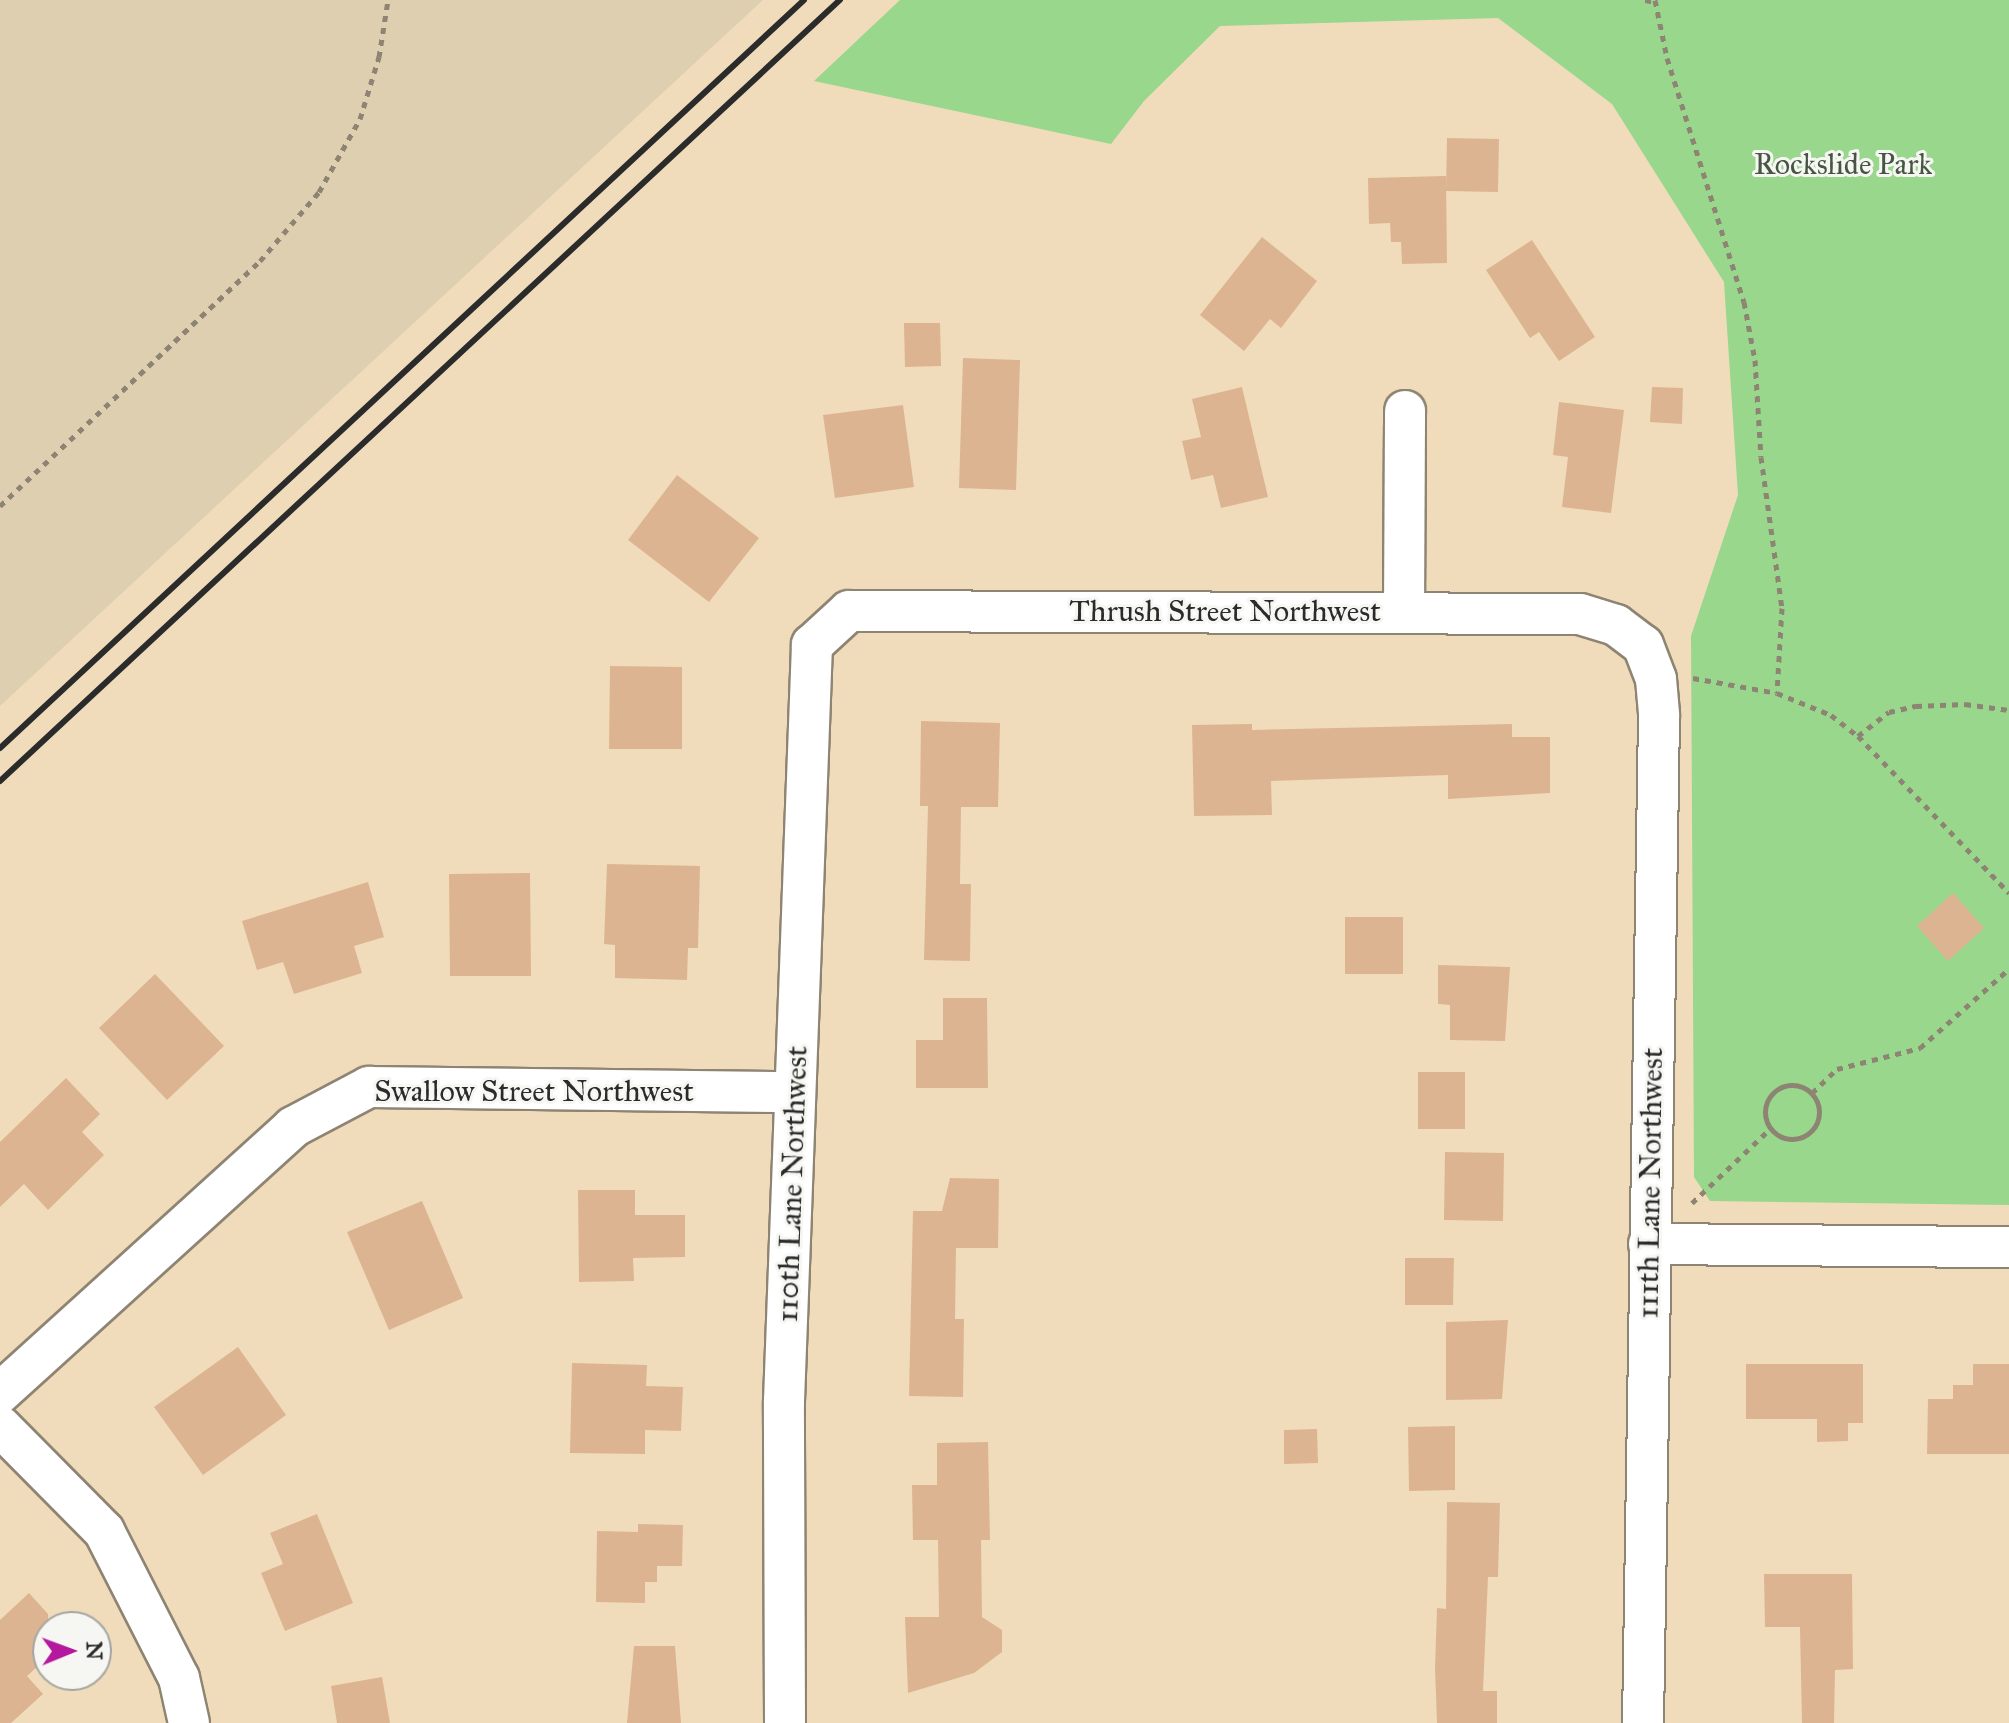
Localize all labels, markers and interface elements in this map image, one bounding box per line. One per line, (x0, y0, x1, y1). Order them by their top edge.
park label: Rockslide Park (1754, 146, 1932, 182)
street label: Thrush Street Northwest (1069, 593, 1381, 629)
street label: 110th Lane Northwest (769, 1045, 815, 1323)
street label: 111th Lane Northwest (1630, 1047, 1670, 1319)
street label: Swallow Street Northwest (374, 1073, 694, 1109)
north arrow (32, 1611, 112, 1691)
text: N (81, 1641, 108, 1660)

